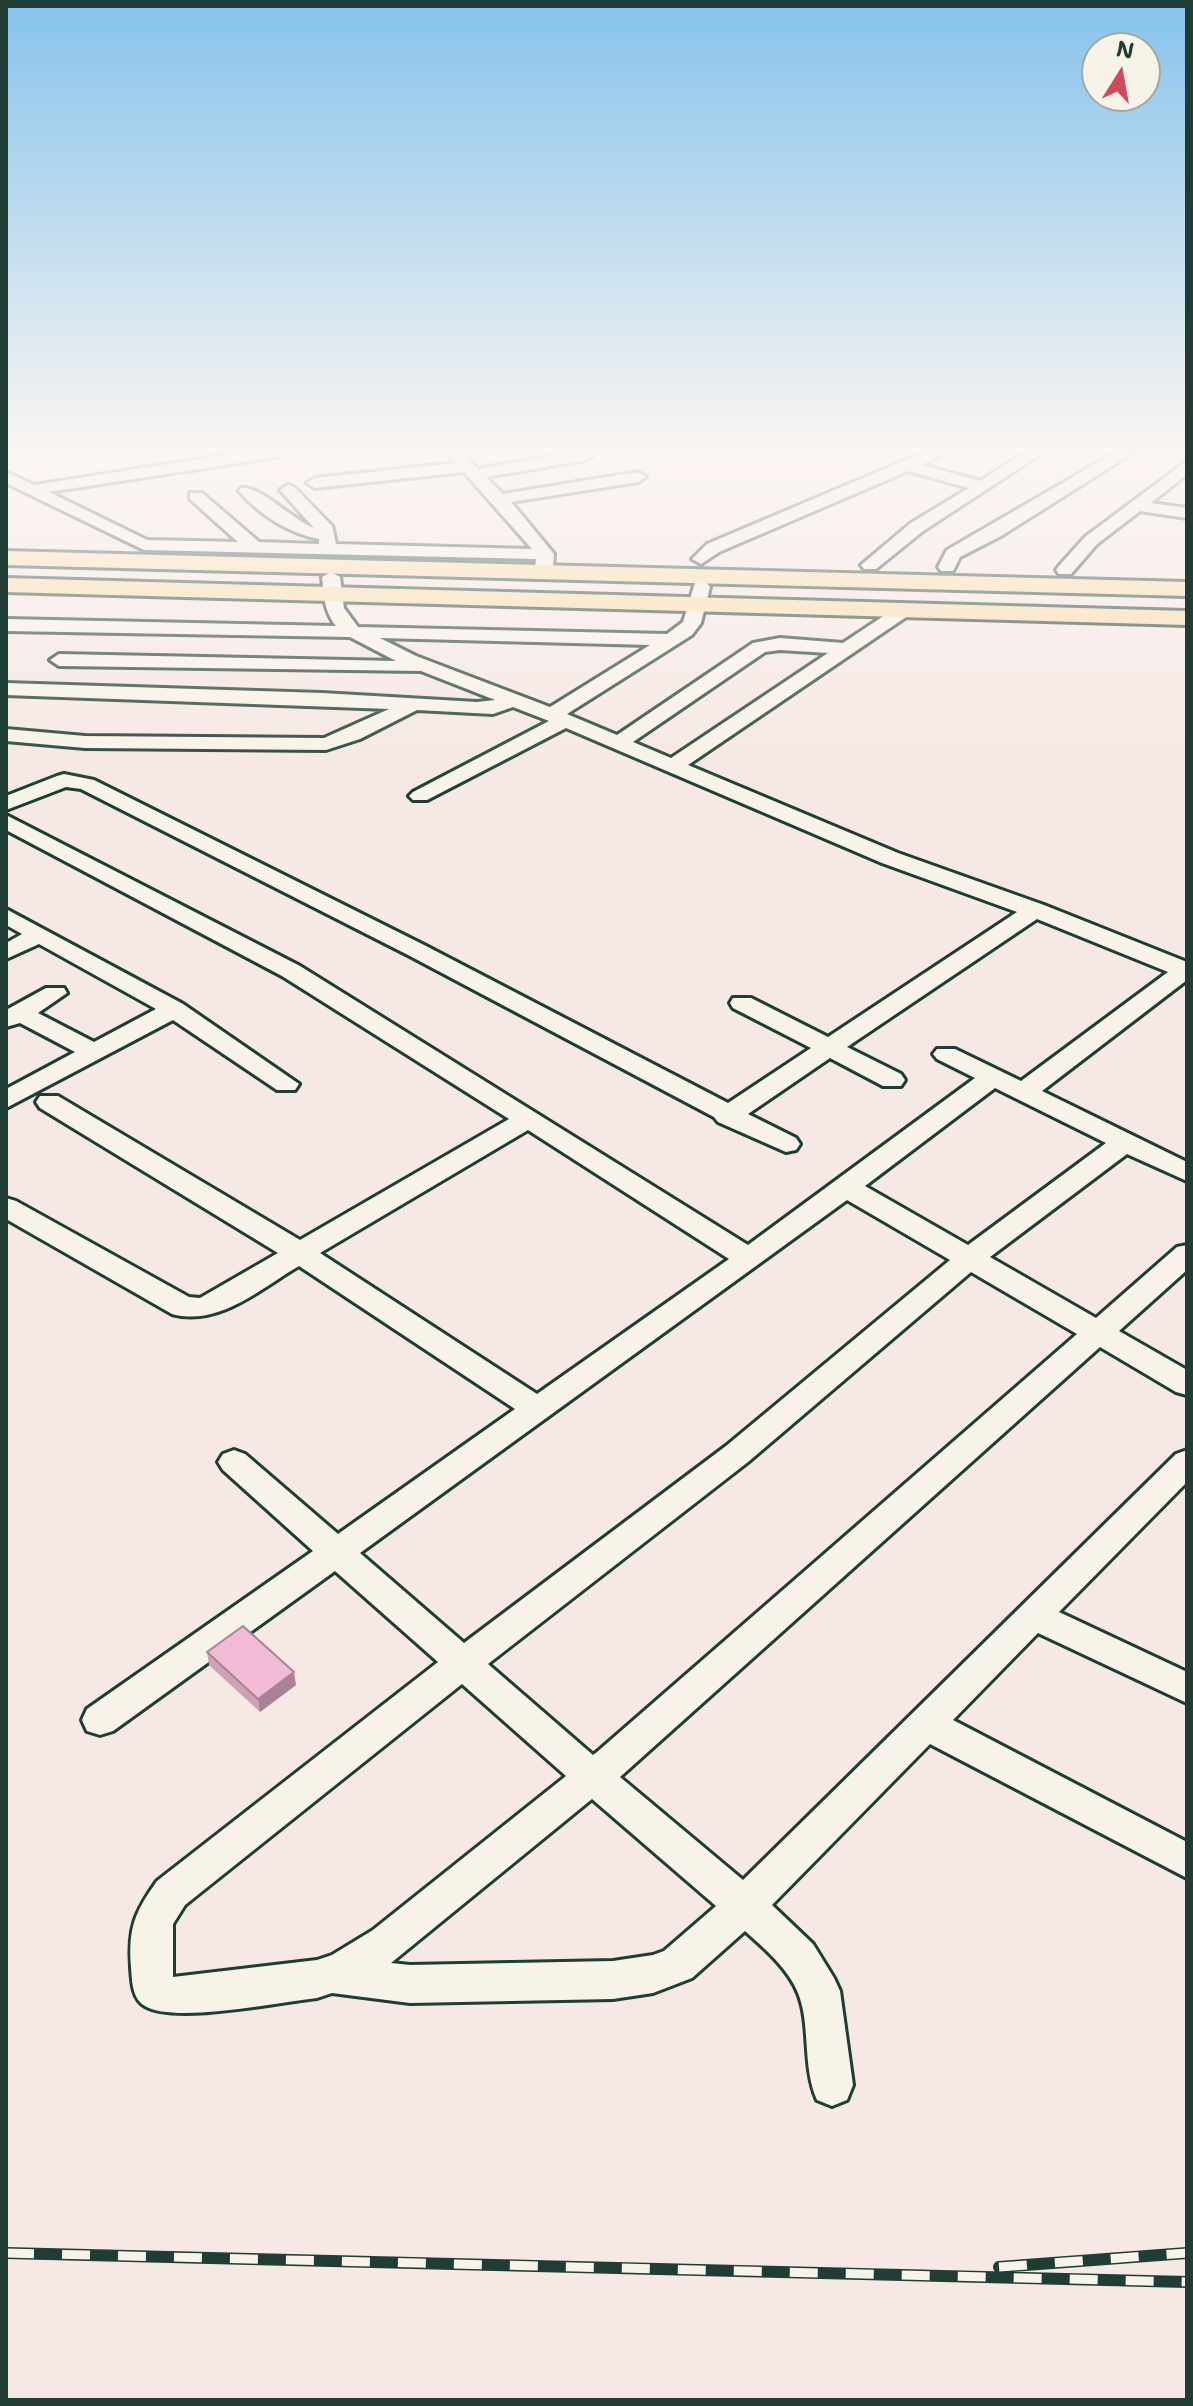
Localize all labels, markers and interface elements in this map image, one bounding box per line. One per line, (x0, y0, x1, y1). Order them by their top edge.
north arrow (1081, 32, 1161, 112)
text: N (1114, 34, 1137, 66)

